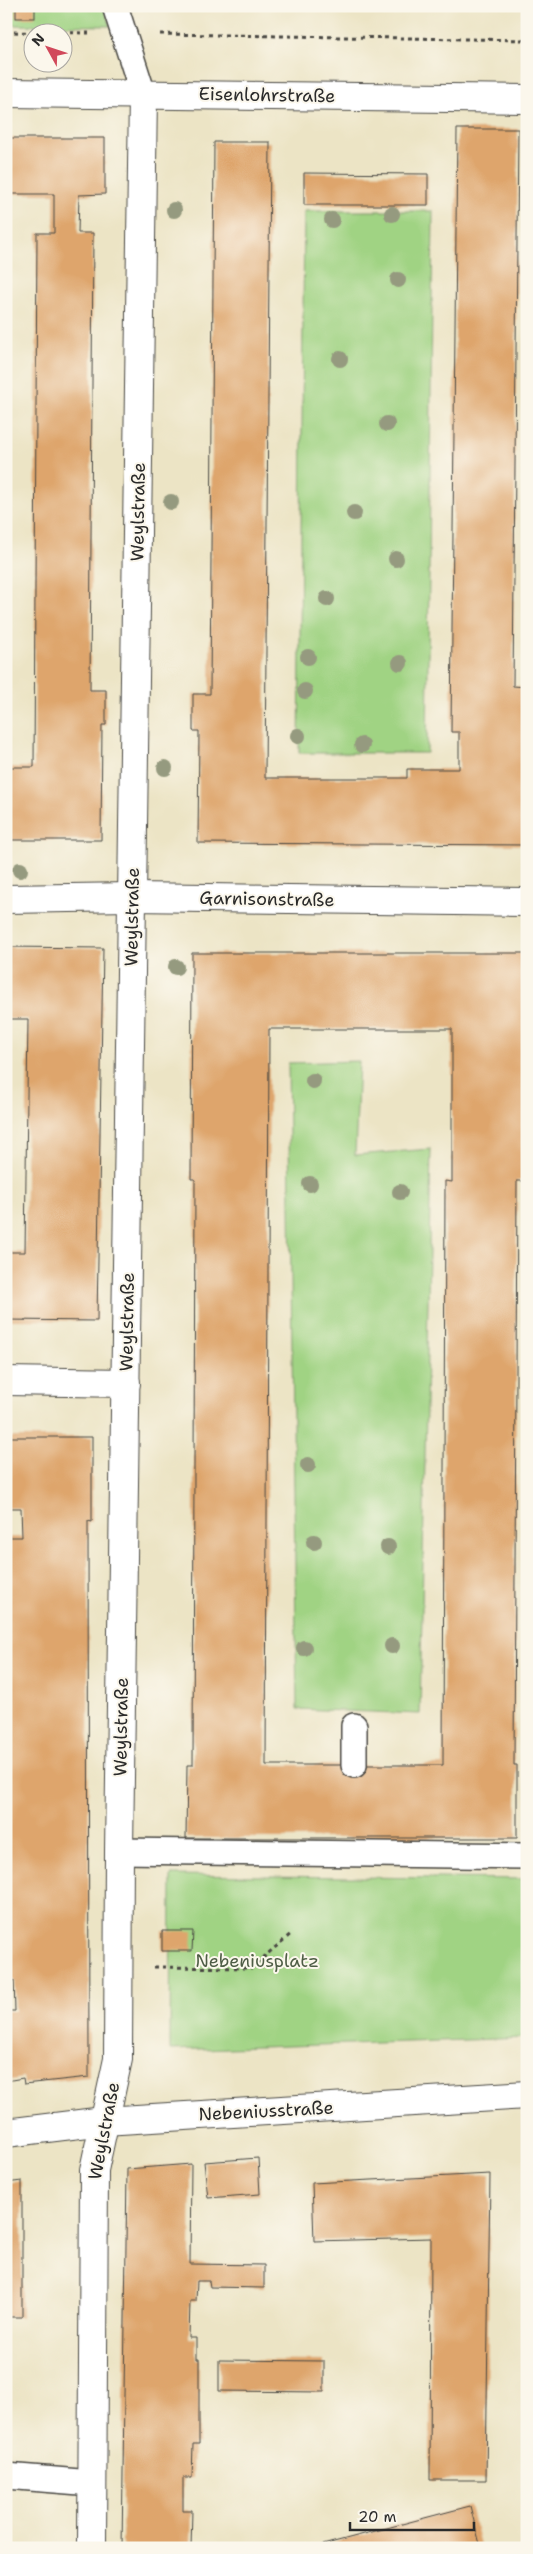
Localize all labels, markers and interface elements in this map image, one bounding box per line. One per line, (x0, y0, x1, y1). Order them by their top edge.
north arrow (22, 22, 72, 72)
text: N (28, 30, 49, 50)
street label: Eisenlohrstraße (198, 82, 336, 108)
street label: Weylstraße (125, 462, 151, 562)
street label: Weylstraße (119, 867, 145, 967)
street label: Garnisonstraße (199, 886, 335, 912)
street label: Weylstraße (114, 1272, 140, 1372)
street label: Weylstraße (108, 1677, 134, 1777)
park label: Nebeniusplatz (195, 1949, 319, 1973)
street label: Weylstraße (83, 2080, 125, 2182)
street label: Nebeniusstraße (198, 2095, 334, 2127)
scale bar (350, 2499, 474, 2531)
text: 20 m (358, 2507, 397, 2527)

